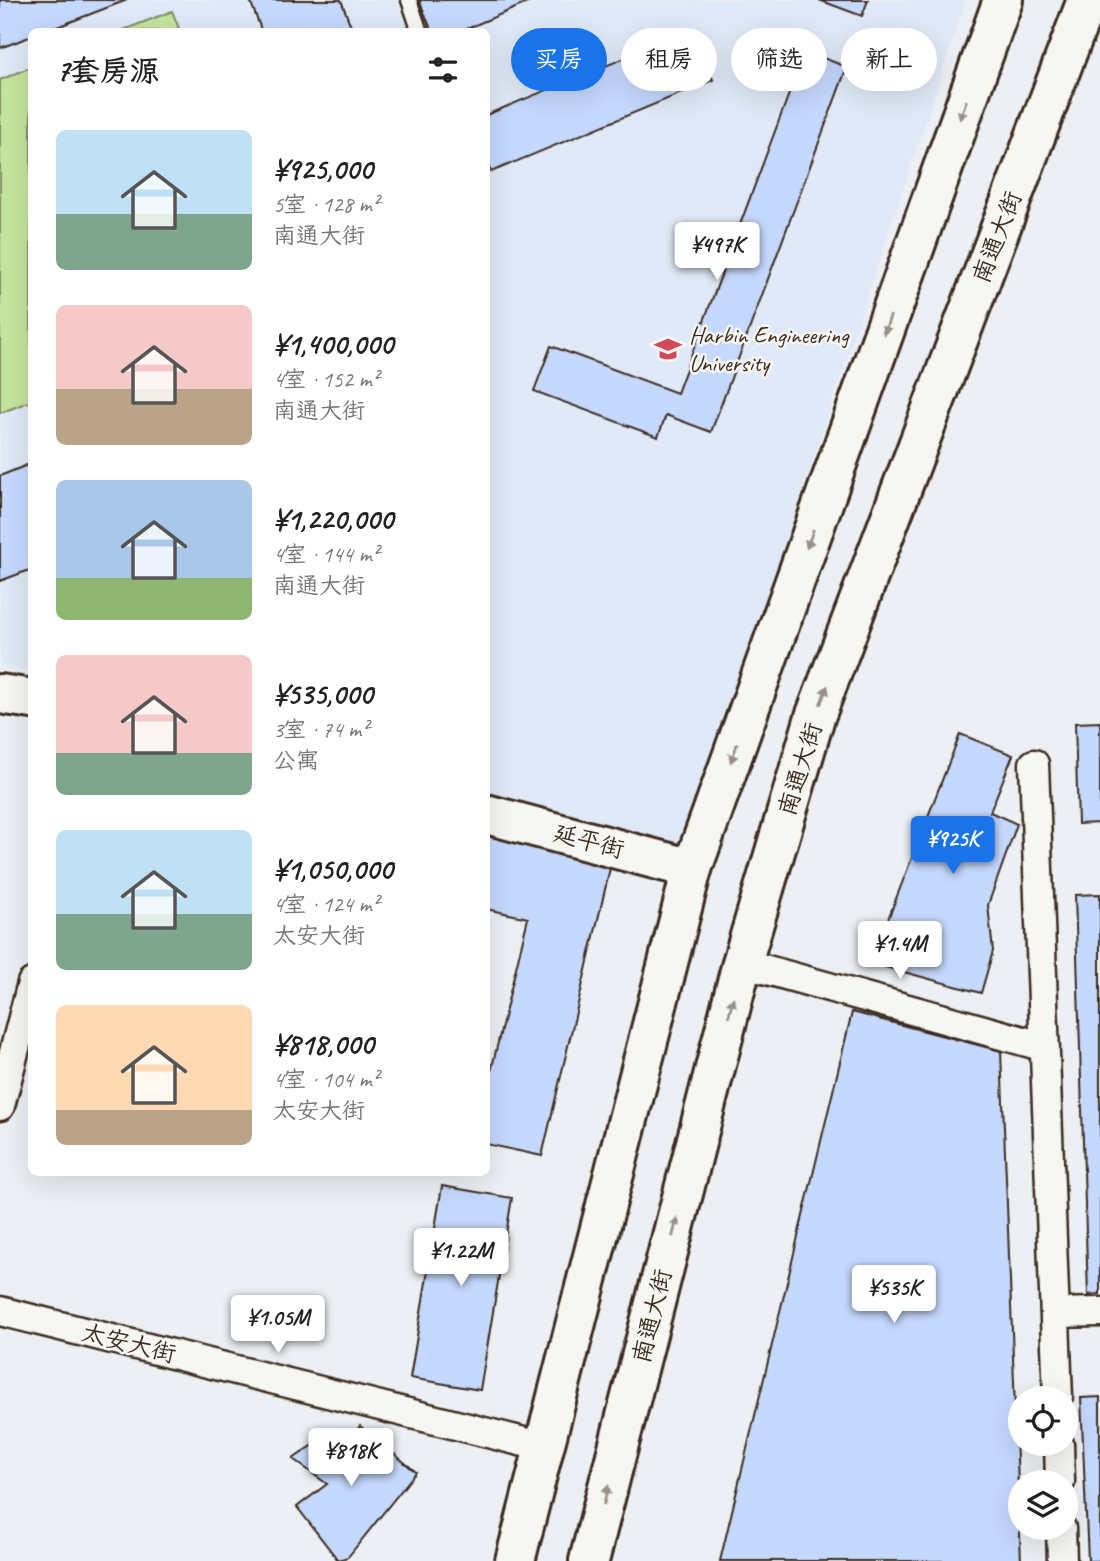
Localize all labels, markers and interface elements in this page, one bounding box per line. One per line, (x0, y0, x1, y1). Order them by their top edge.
chip: 买房 (511, 28, 607, 91)
chip: 租房 (621, 28, 717, 91)
chip: 筛选 (731, 28, 827, 91)
chip: 新上 (841, 28, 937, 91)
icon: filters (424, 51, 462, 89)
text: 7套房源 (56, 52, 159, 90)
one-way arrow (958, 100, 969, 121)
text: ¥925,000 (273, 150, 373, 188)
icon: home (112, 158, 196, 242)
street label: 南通大街 (966, 187, 1028, 287)
text: 5室 · 128 m² (273, 190, 379, 219)
text: 南通大街 (273, 221, 365, 250)
pin: ¥497K (668, 222, 766, 282)
text: ¥497K (691, 230, 743, 259)
one-way arrow (881, 314, 892, 335)
place label: Harbin Engineering University (689, 320, 850, 378)
text: ¥1,400,000 (273, 325, 393, 363)
icon: home (112, 333, 196, 417)
school or university icon: Harbin Engineering University (653, 334, 683, 364)
text: 4室 · 152 m² (273, 365, 379, 394)
text: 南通大街 (273, 396, 365, 425)
text: ¥1,220,000 (273, 500, 393, 538)
icon: home (112, 508, 196, 592)
one-way arrow (804, 528, 815, 549)
text: 4室 · 144 m² (273, 540, 379, 569)
text: 南通大街 (273, 571, 365, 600)
text: ¥535,000 (273, 675, 372, 713)
icon: home (112, 683, 196, 767)
one-way arrow (819, 684, 830, 705)
text: 3室 · 74 m² (273, 715, 368, 744)
street label: 南通大街 (772, 719, 828, 819)
one-way arrow (728, 743, 739, 764)
text: 公寓 (273, 746, 319, 775)
pin: ¥925K (904, 816, 1002, 876)
street label: 延平街 (550, 817, 628, 865)
text: ¥925K (927, 824, 979, 853)
text: ¥1,050,000 (273, 850, 392, 888)
icon: home (112, 858, 196, 942)
text: 4室 · 124 m² (273, 890, 379, 919)
text: 太安大街 (273, 921, 365, 950)
pin: ¥1.4M (851, 922, 949, 981)
text: ¥1.4M (874, 929, 926, 958)
one-way arrow (726, 995, 737, 1017)
text: ¥818,000 (273, 1025, 373, 1063)
icon: home (112, 1033, 196, 1117)
text: 4室 · 104 m² (273, 1065, 379, 1094)
text: 太安大街 (273, 1096, 365, 1125)
one-way arrow (670, 1216, 681, 1238)
pin: ¥1.22M (404, 1228, 518, 1288)
text: ¥1.22M (430, 1236, 492, 1265)
street label: 南通大街 (626, 1266, 678, 1366)
pin: ¥535K (845, 1266, 943, 1325)
text: ¥535K (868, 1273, 920, 1302)
pin: ¥1.05M (221, 1296, 335, 1355)
text: ¥1.05M (247, 1303, 309, 1332)
street label: 太安大街 (79, 1317, 179, 1369)
map controls (1008, 1386, 1078, 1540)
button: locate (1008, 1386, 1078, 1456)
pin: ¥818K (302, 1428, 400, 1488)
text: ¥818K (324, 1436, 378, 1465)
button: layers (1008, 1470, 1078, 1540)
one-way arrow (601, 1484, 612, 1506)

